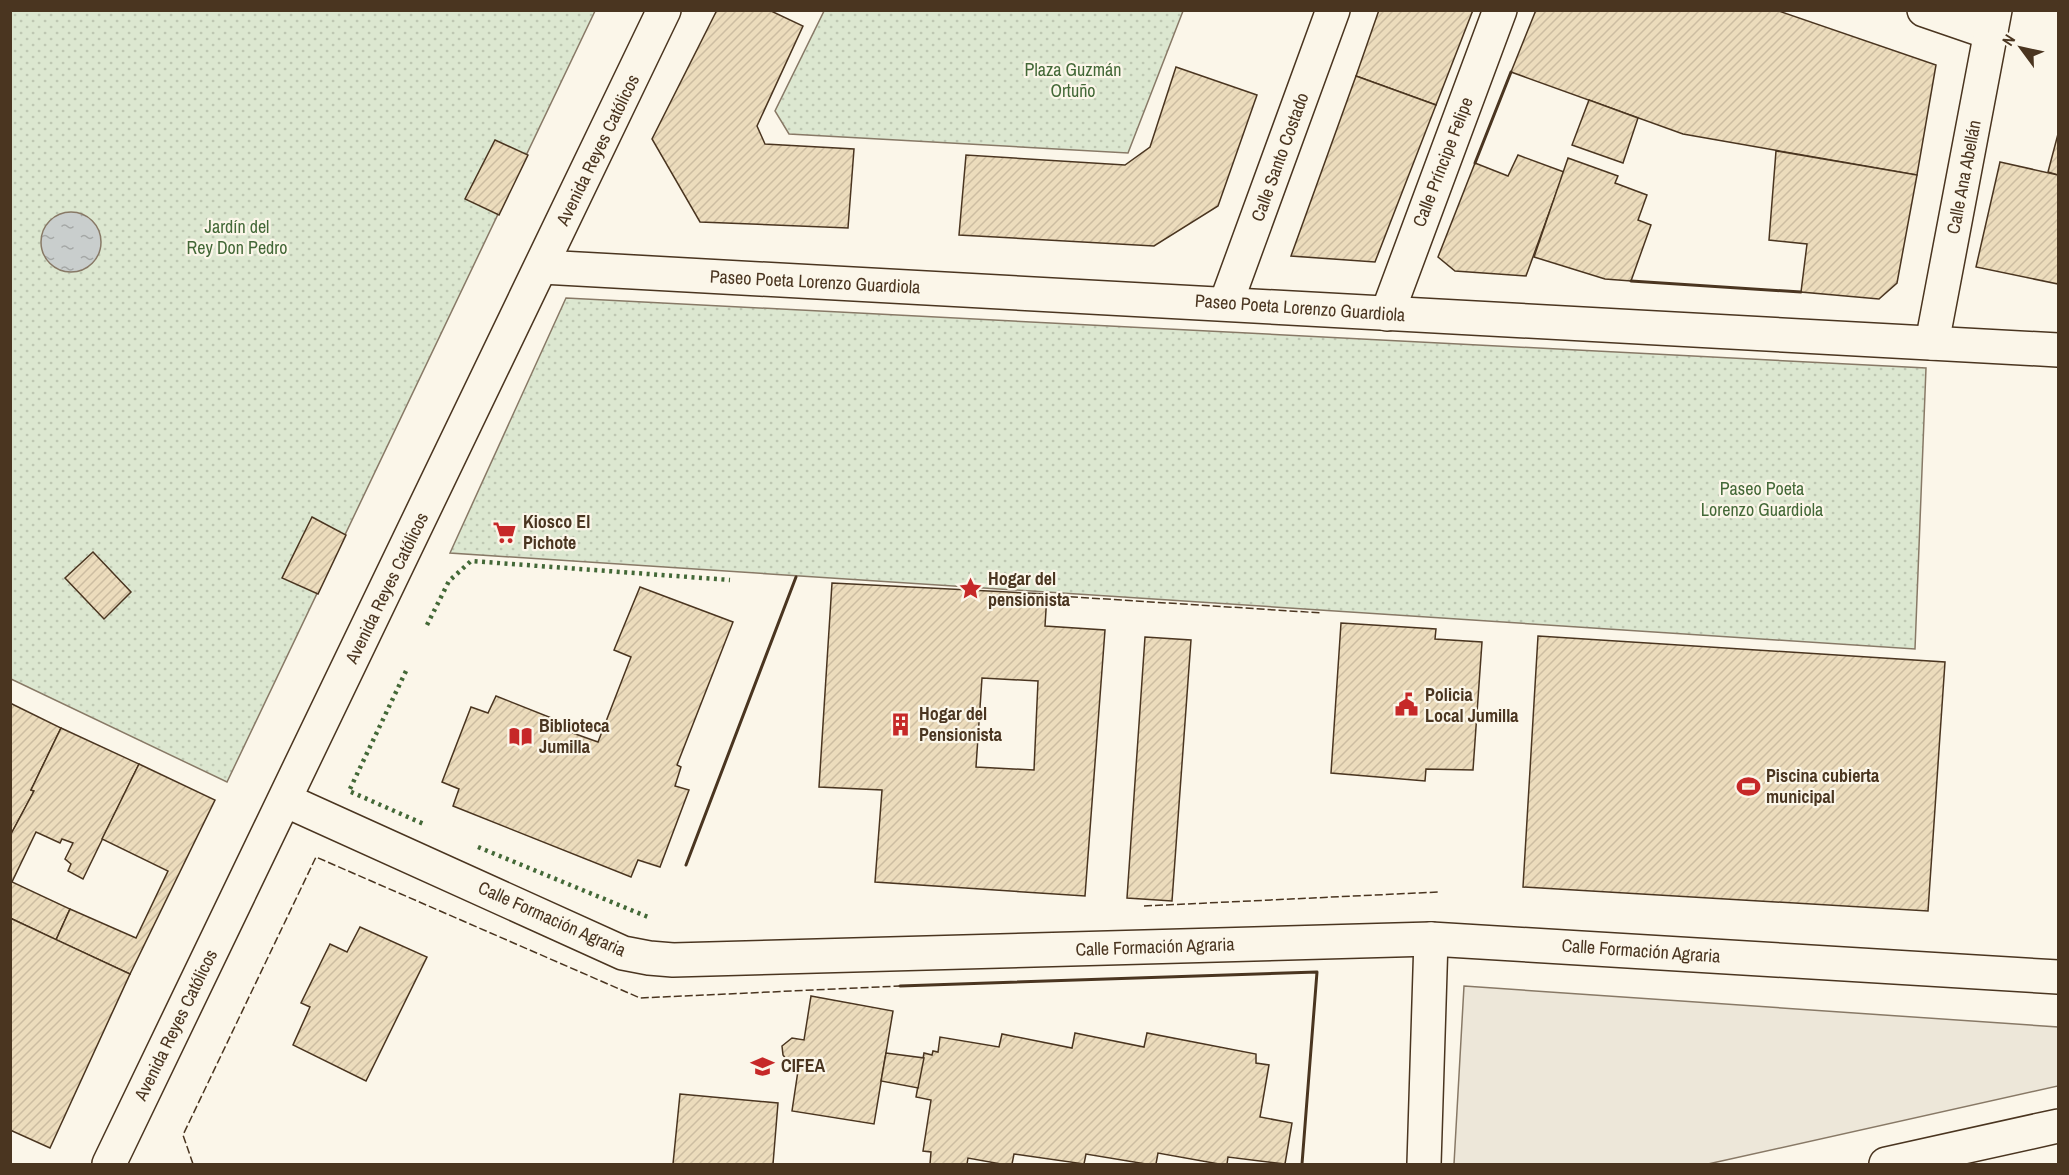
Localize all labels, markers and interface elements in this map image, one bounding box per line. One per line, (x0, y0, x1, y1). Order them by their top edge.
north arrow (1991, 18, 2051, 78)
text: N (1997, 30, 2020, 50)
park label: Plaza Guzmán Ortuño (1025, 57, 1121, 103)
street label: Avenida Reyes Católicos (550, 70, 645, 231)
street label: Calle Santo Costado (1245, 89, 1314, 225)
street label: Calle Príncipe Felipe (1406, 93, 1479, 230)
street label: Calle Ana Abellán (1940, 118, 1987, 236)
park label: Jardín del Rey Don Pedro (187, 214, 287, 260)
street label: Paseo Poeta Lorenzo Guardiola (709, 263, 921, 300)
street label: Paseo Poeta Lorenzo Guardiola (1194, 288, 1406, 327)
park label: Paseo Poeta Lorenzo Guardiola (1701, 476, 1823, 522)
street label: Avenida Reyes Católicos (339, 508, 434, 669)
place label: Kiosco El Pichote (523, 509, 590, 555)
supermarket icon: Kiosco El Pichote (492, 519, 518, 545)
place label: Hogar del pensionista (988, 566, 1071, 612)
place icon: Hogar del pensionista (957, 576, 983, 602)
place label: Policia Local Jumilla (1425, 682, 1519, 728)
public building icon: Policia Local Jumilla (1394, 692, 1420, 718)
place label: Hogar del Pensionista (919, 701, 1003, 747)
building icon: Hogar del Pensionista (888, 711, 914, 737)
place label: Biblioteca Jumilla (539, 713, 610, 759)
library icon: Biblioteca Jumilla (508, 723, 534, 749)
place label: Piscina cubierta municipal (1766, 763, 1880, 809)
sports icon: Piscina cubierta municipal (1735, 773, 1761, 799)
street label: Calle Formación Agraria (474, 875, 630, 962)
street label: Calle Formación Agraria (1075, 931, 1235, 962)
street label: Calle Formación Agraria (1561, 932, 1721, 969)
street label: Avenida Reyes Católicos (128, 945, 223, 1106)
school or university icon: CIFEA (750, 1053, 776, 1079)
place label: CIFEA (781, 1053, 826, 1078)

